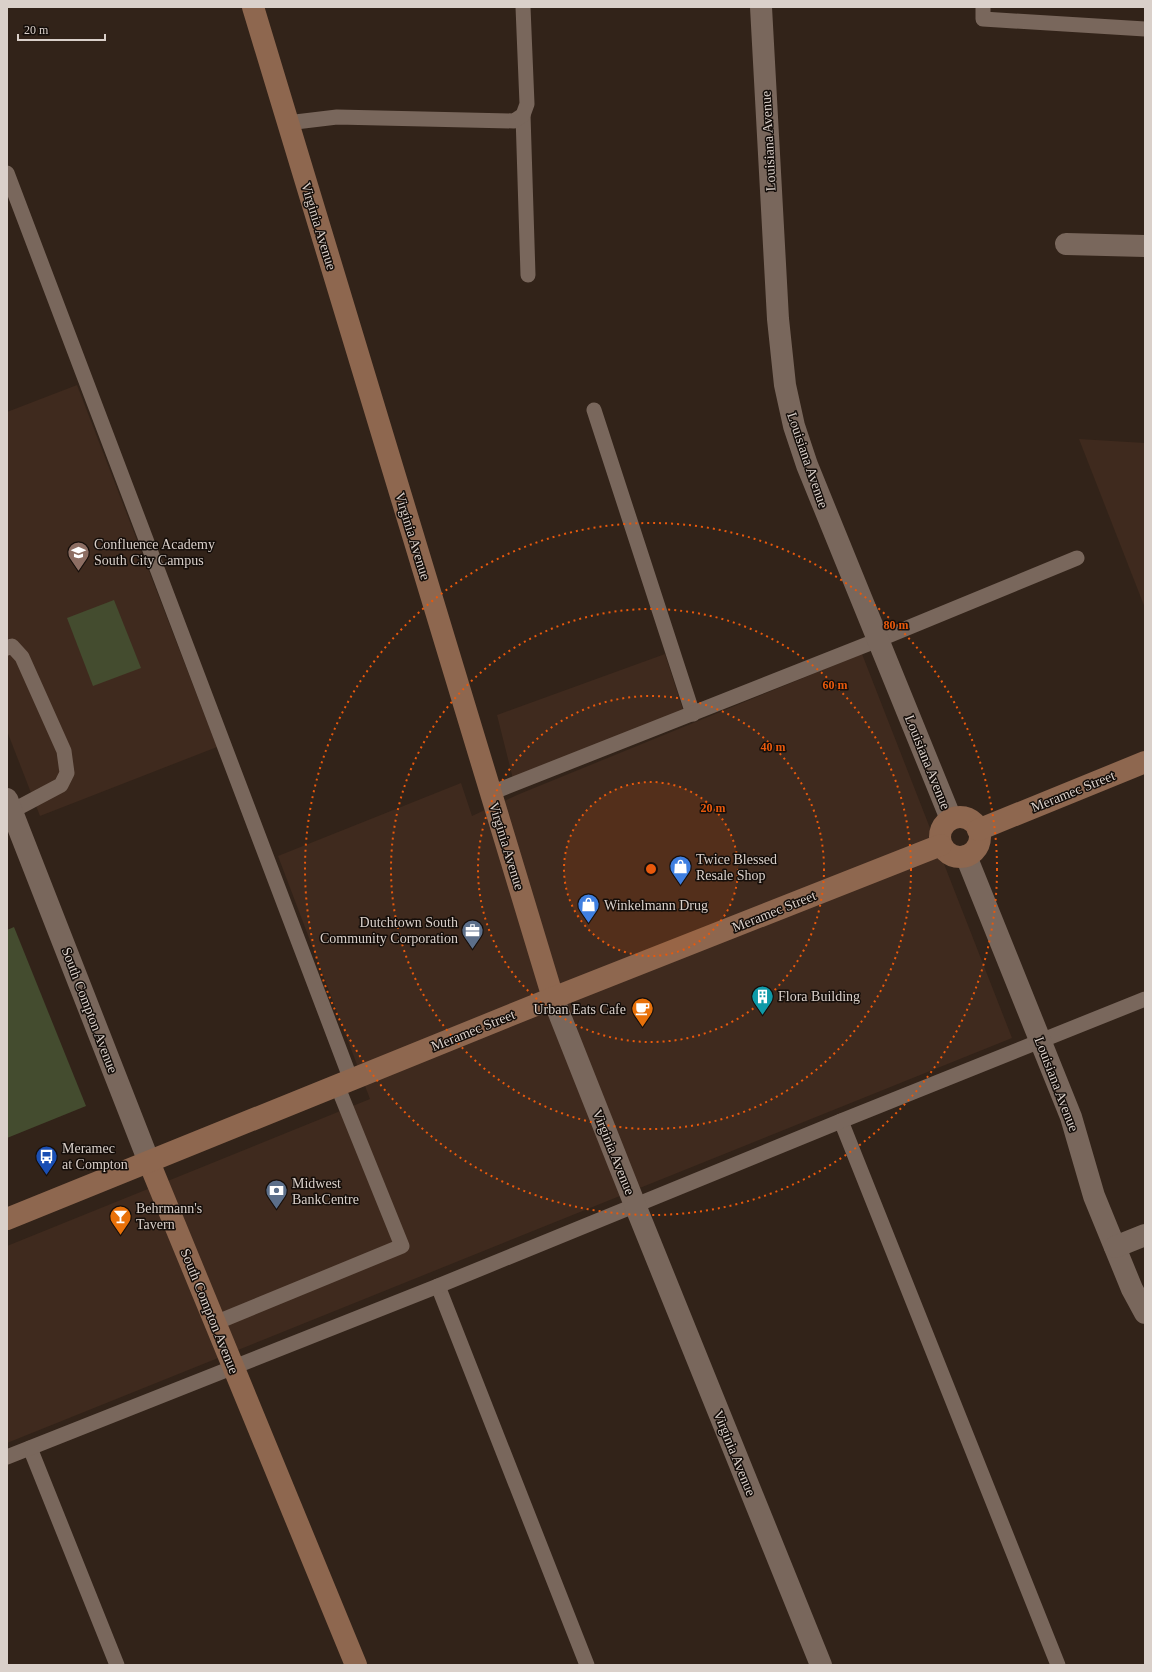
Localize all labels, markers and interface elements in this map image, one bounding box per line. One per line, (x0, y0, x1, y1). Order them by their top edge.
scale bar (18, 16, 105, 42)
text: 20 m (24, 23, 49, 37)
street label: Louisiana Avenue (758, 90, 779, 192)
street label: Virginia Avenue (298, 181, 339, 272)
street label: Louisiana Avenue (784, 410, 831, 510)
street label: Virginia Avenue (392, 491, 433, 582)
place label: Confluence Academy South City Campus (94, 537, 215, 568)
school or university icon: Confluence Academy South City Campus (65, 539, 91, 572)
text: 80 m (884, 618, 909, 632)
text: 60 m (823, 678, 848, 692)
street label: Louisiana Avenue (902, 713, 953, 812)
text: 40 m (761, 740, 786, 754)
street label: Meramec Street (1029, 768, 1117, 815)
street label: Virginia Avenue (486, 801, 527, 892)
text: 20 m (701, 801, 726, 815)
place label: Twice Blessed Resale Shop (696, 852, 777, 883)
shop icon: Twice Blessed Resale Shop (667, 854, 693, 887)
centre of rings (644, 862, 658, 876)
street label: Meramec Street (730, 888, 818, 935)
shop icon: Winkelmann Drug (575, 892, 601, 925)
place label: Winkelmann Drug (604, 898, 708, 913)
place label: Dutchtown South Community Corporation (320, 915, 458, 946)
office icon: Dutchtown South Community Corporation (460, 917, 486, 950)
street label: South Compton Avenue (59, 945, 120, 1075)
building icon: Flora Building (749, 983, 775, 1016)
place label: Flora Building (778, 989, 860, 1004)
cafe icon: Urban Eats Cafe (629, 996, 655, 1029)
place label: Urban Eats Cafe (533, 1002, 626, 1017)
street label: Meramec Street (429, 1007, 517, 1054)
street label: Louisiana Avenue (1032, 1035, 1082, 1134)
street label: Virginia Avenue (590, 1107, 637, 1197)
place label: Meramec at Compton (62, 1141, 128, 1172)
bus stop icon: Meramec at Compton (34, 1143, 60, 1176)
place label: Midwest BankCentre (292, 1176, 359, 1207)
bank icon: Midwest BankCentre (263, 1178, 289, 1211)
place label: Behrmann's Tavern (136, 1201, 202, 1232)
bar icon: Behrmann's Tavern (108, 1203, 134, 1236)
street label: South Compton Avenue (178, 1246, 242, 1376)
street label: Virginia Avenue (711, 1408, 758, 1498)

